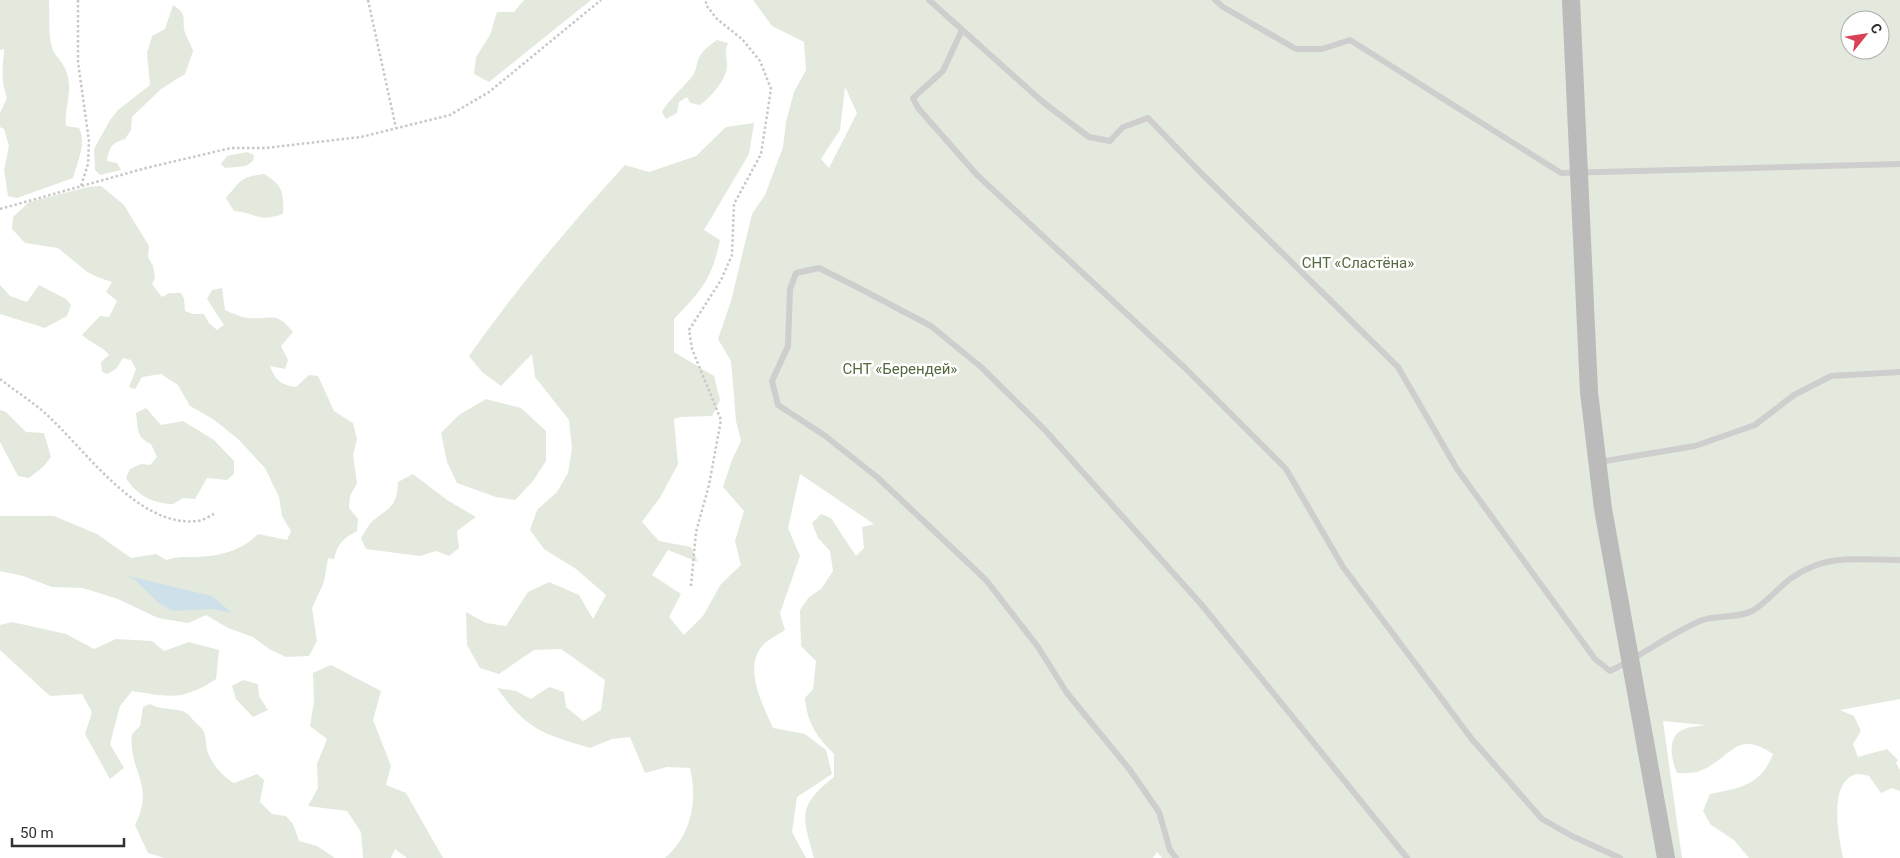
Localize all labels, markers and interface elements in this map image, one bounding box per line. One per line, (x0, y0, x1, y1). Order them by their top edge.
north arrow (1840, 10, 1890, 60)
text: С (1867, 21, 1885, 36)
park label: СНТ «Сластёна» (1302, 254, 1414, 272)
park label: СНТ «Берендей» (843, 360, 957, 378)
scale bar (12, 816, 125, 848)
text: 50 m (20, 824, 54, 842)

